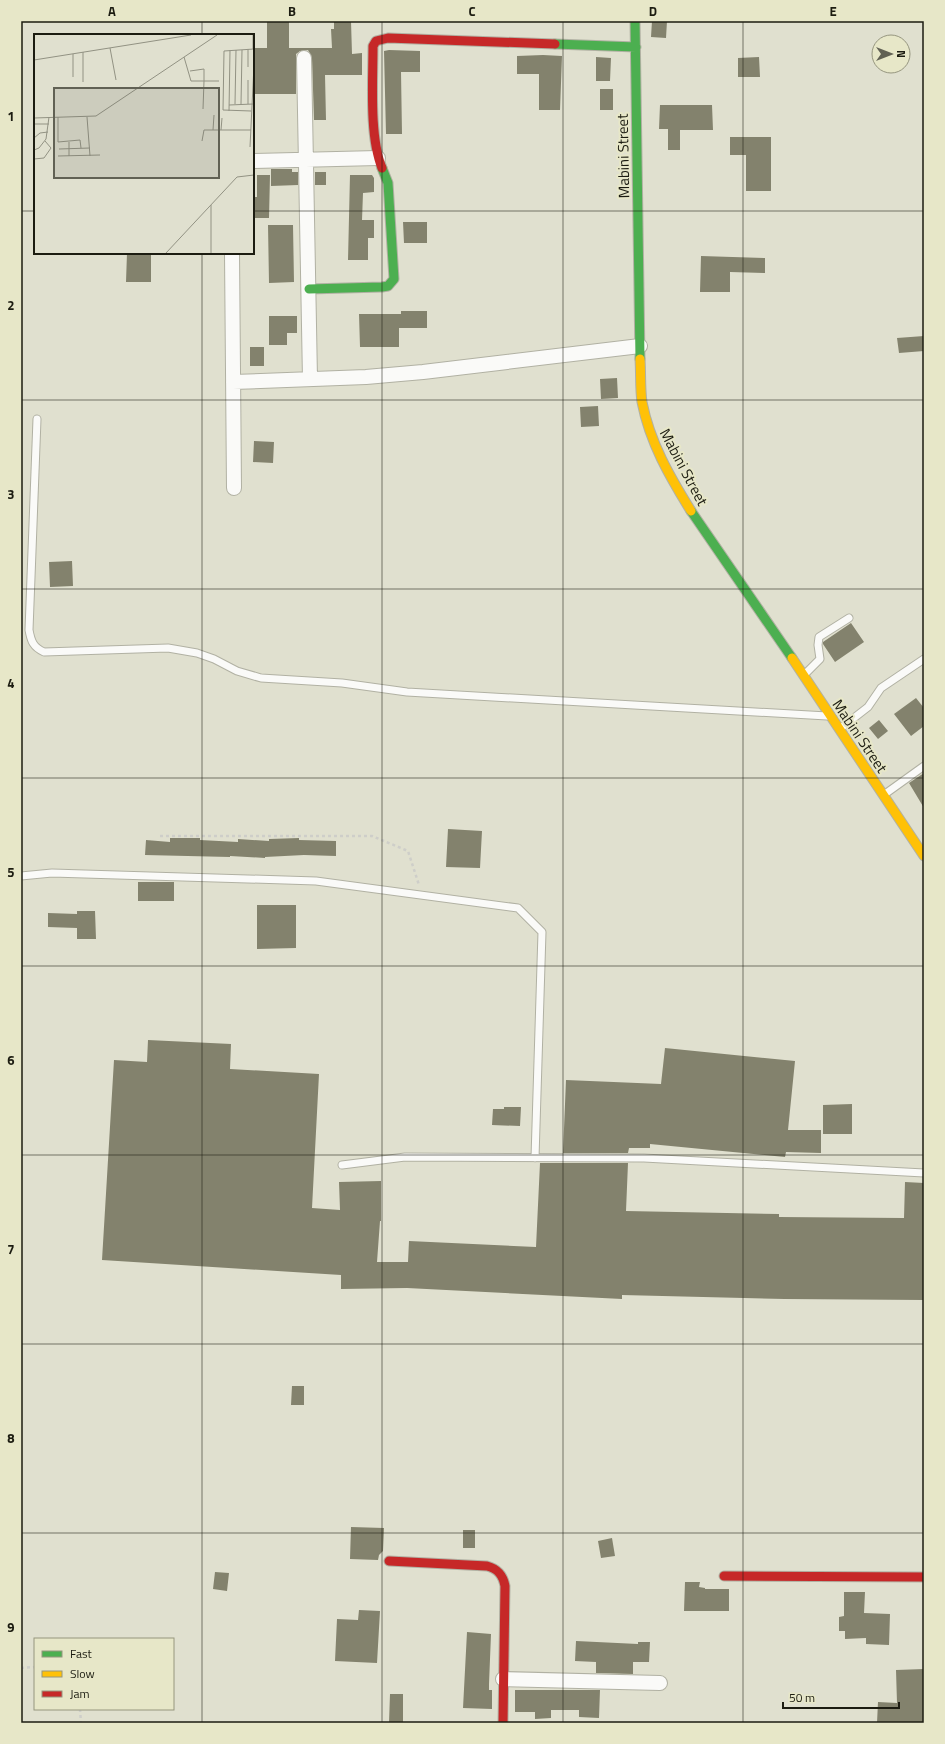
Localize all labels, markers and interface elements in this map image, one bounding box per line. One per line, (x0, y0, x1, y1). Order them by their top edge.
text: A (108, 1, 116, 21)
text: B (288, 1, 296, 21)
text: C (468, 1, 476, 21)
text: D (649, 1, 657, 21)
text: E (829, 1, 837, 21)
inset map (34, 34, 254, 254)
north arrow (871, 34, 911, 74)
text: N (893, 50, 909, 58)
text: 1 (7, 106, 15, 126)
street label: Mabini Street (611, 113, 635, 198)
text: 2 (7, 295, 15, 315)
street label: Mabini Street (654, 424, 714, 510)
text: 3 (7, 484, 15, 504)
text: 4 (7, 673, 15, 693)
street label: Mabini Street (827, 694, 894, 778)
text: 5 (7, 862, 15, 882)
text: 6 (7, 1050, 15, 1070)
text: 7 (7, 1239, 15, 1259)
text: 8 (7, 1428, 15, 1448)
text: 9 (7, 1617, 15, 1637)
legend (34, 1638, 174, 1710)
text: Fast (70, 1644, 93, 1663)
text: Slow (70, 1664, 95, 1683)
text: Jam (70, 1684, 90, 1703)
scale bar (783, 1684, 899, 1710)
text: 50 m (789, 1688, 815, 1707)

